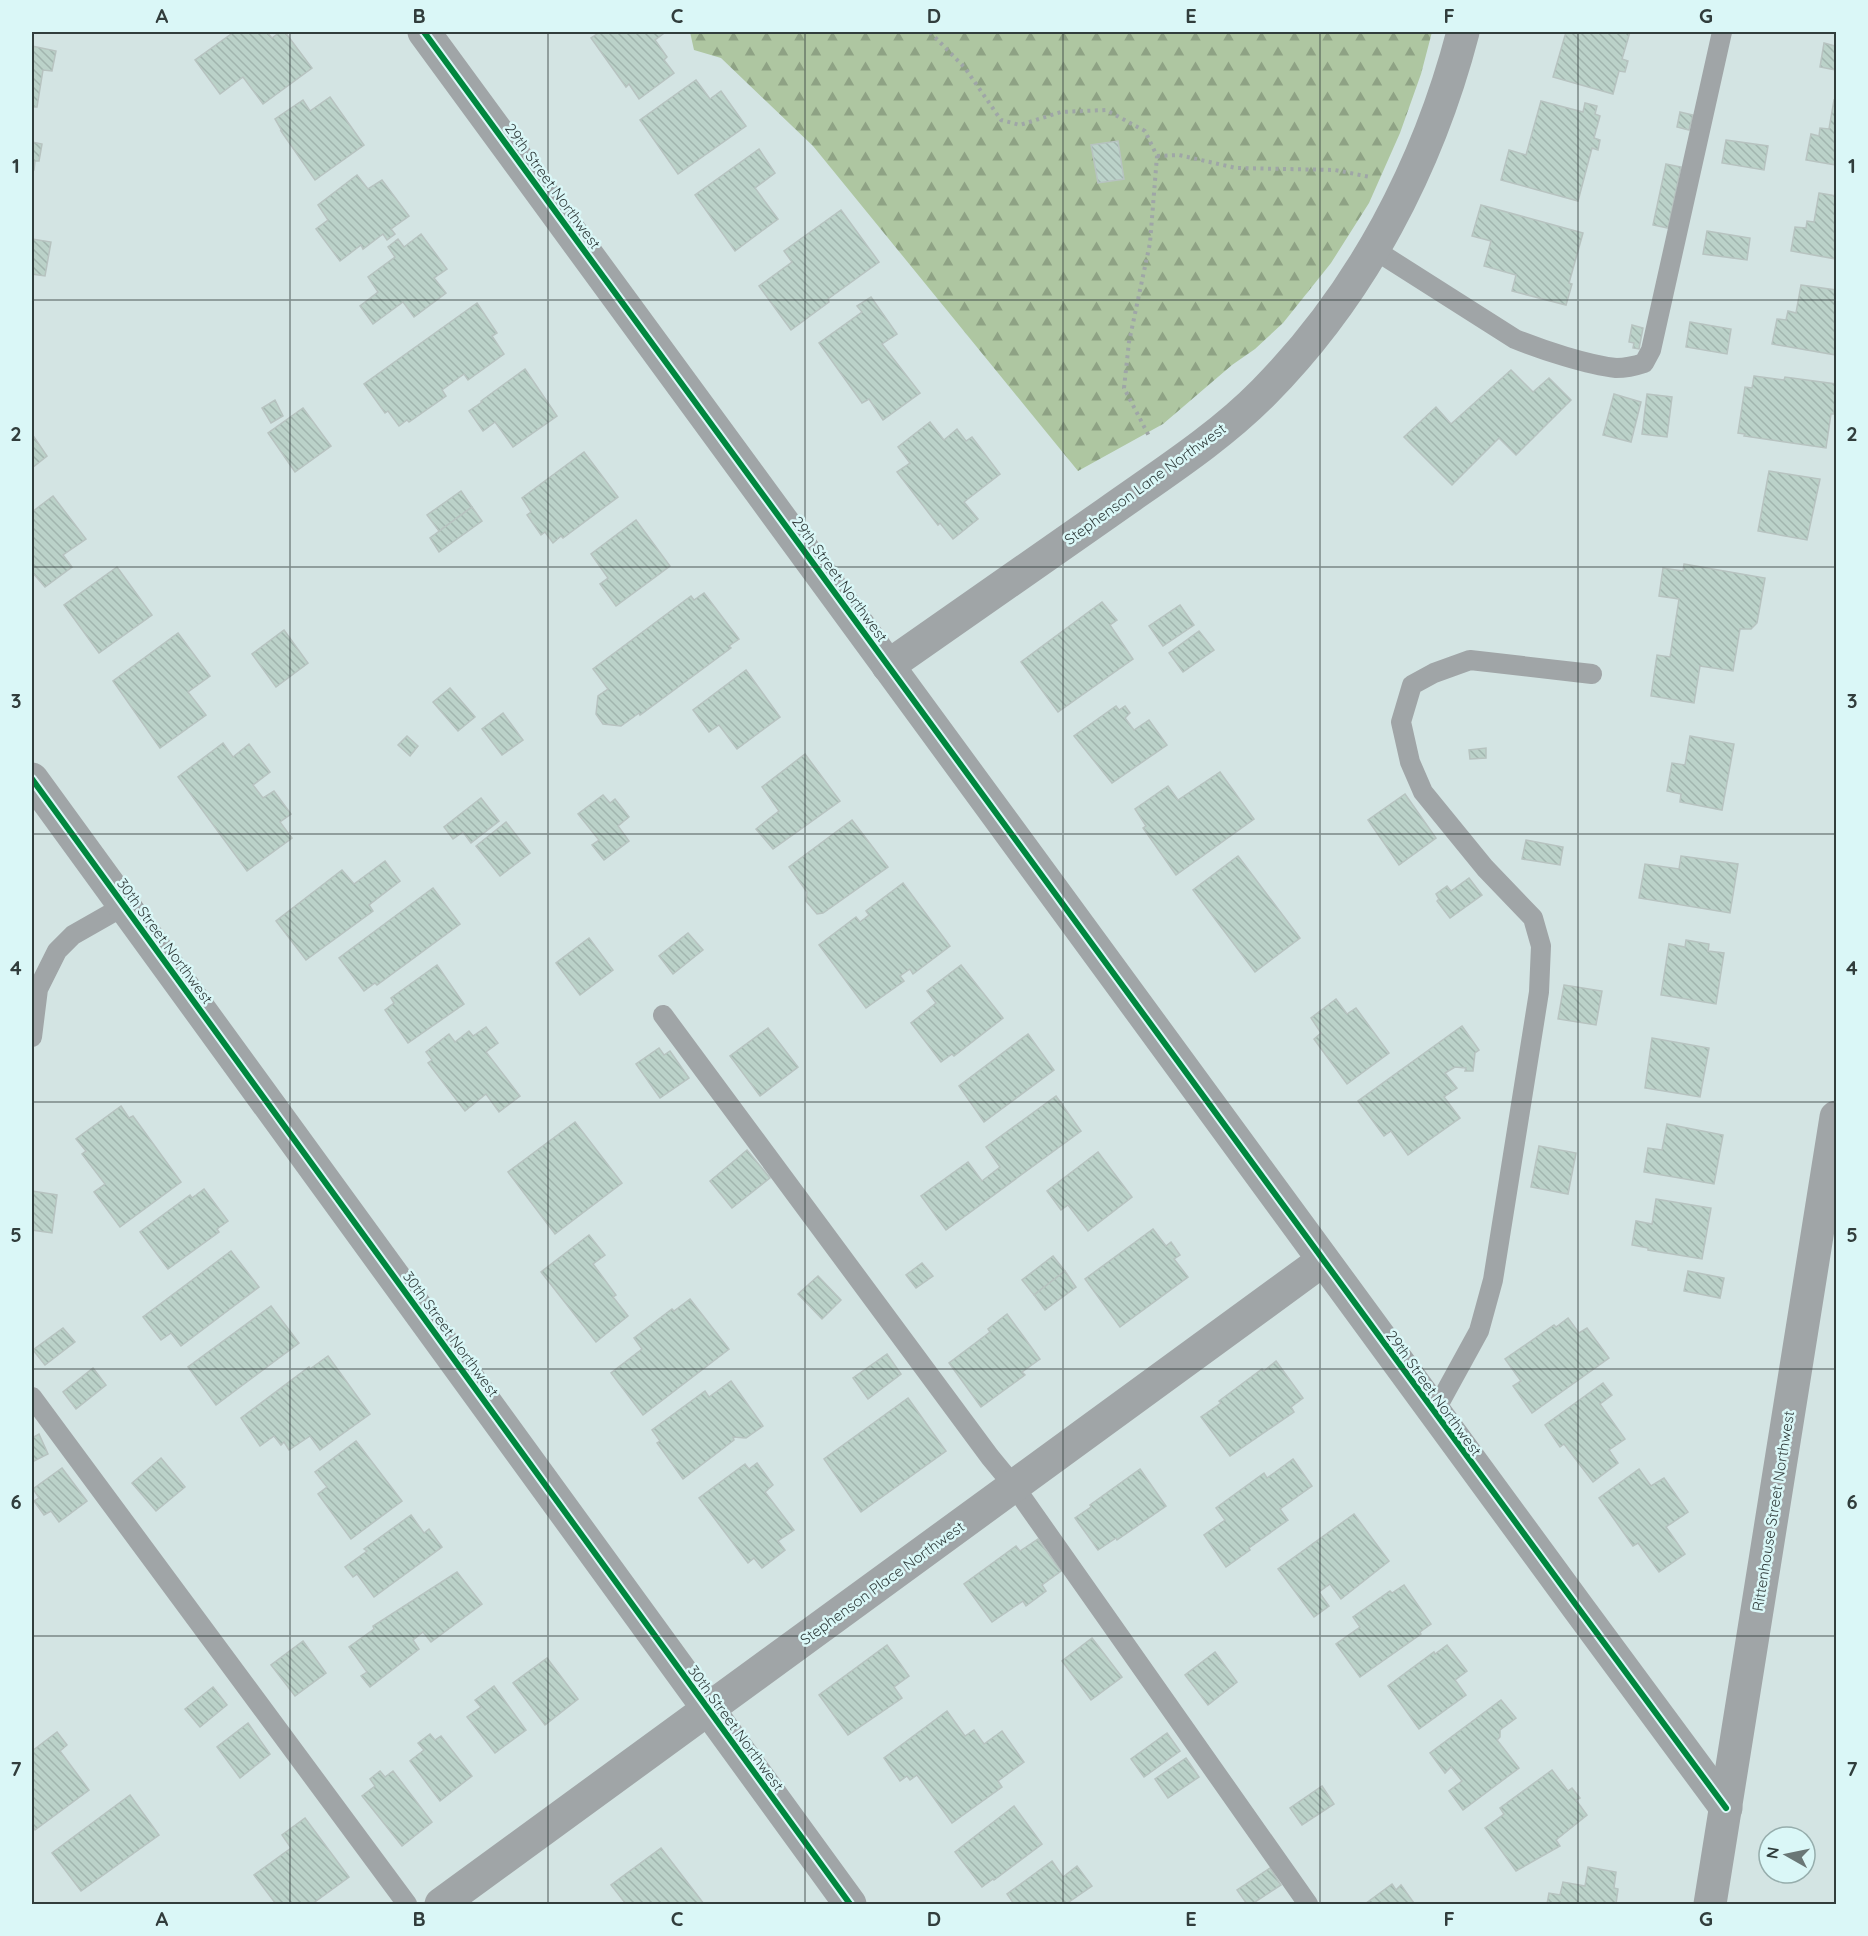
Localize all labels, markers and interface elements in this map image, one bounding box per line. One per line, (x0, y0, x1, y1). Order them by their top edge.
text: A (156, 3, 169, 28)
text: B (412, 3, 426, 28)
text: C (671, 3, 684, 28)
text: D (927, 3, 941, 28)
text: E (1185, 3, 1197, 28)
text: F (1443, 3, 1455, 28)
text: G (1699, 3, 1713, 28)
street label: 29th Street Northwest (501, 119, 605, 253)
text: 1 (12, 153, 20, 178)
text: 1 (1848, 153, 1856, 178)
street label: Stephenson Lane Northwest (1061, 419, 1229, 549)
text: 2 (10, 421, 22, 446)
text: 2 (1846, 421, 1858, 446)
street label: 29th Street Northwest (788, 512, 892, 646)
text: 3 (11, 688, 21, 713)
text: 3 (1847, 688, 1857, 713)
street label: 30th Street Northwest (113, 874, 217, 1008)
text: 4 (10, 955, 22, 980)
text: 4 (1846, 955, 1858, 980)
text: 5 (10, 1222, 22, 1247)
text: 5 (1846, 1222, 1858, 1247)
street label: 30th Street Northwest (399, 1267, 503, 1401)
street label: 29th Street Northwest (1382, 1326, 1486, 1460)
street label: Rittenhouse Street Northwest (1748, 1409, 1798, 1613)
text: 6 (10, 1489, 22, 1514)
text: 6 (1846, 1489, 1858, 1514)
street label: Stephenson Place Northwest (796, 1517, 968, 1649)
street label: 30th Street Northwest (684, 1661, 788, 1795)
text: 7 (11, 1756, 22, 1781)
text: 7 (1847, 1756, 1858, 1781)
north arrow (1757, 1825, 1817, 1885)
text: N (1761, 1845, 1783, 1860)
text: A (156, 1906, 169, 1931)
text: B (412, 1906, 426, 1931)
text: C (671, 1906, 684, 1931)
text: D (927, 1906, 941, 1931)
text: E (1185, 1906, 1197, 1931)
text: F (1443, 1906, 1455, 1931)
text: G (1699, 1906, 1713, 1931)

